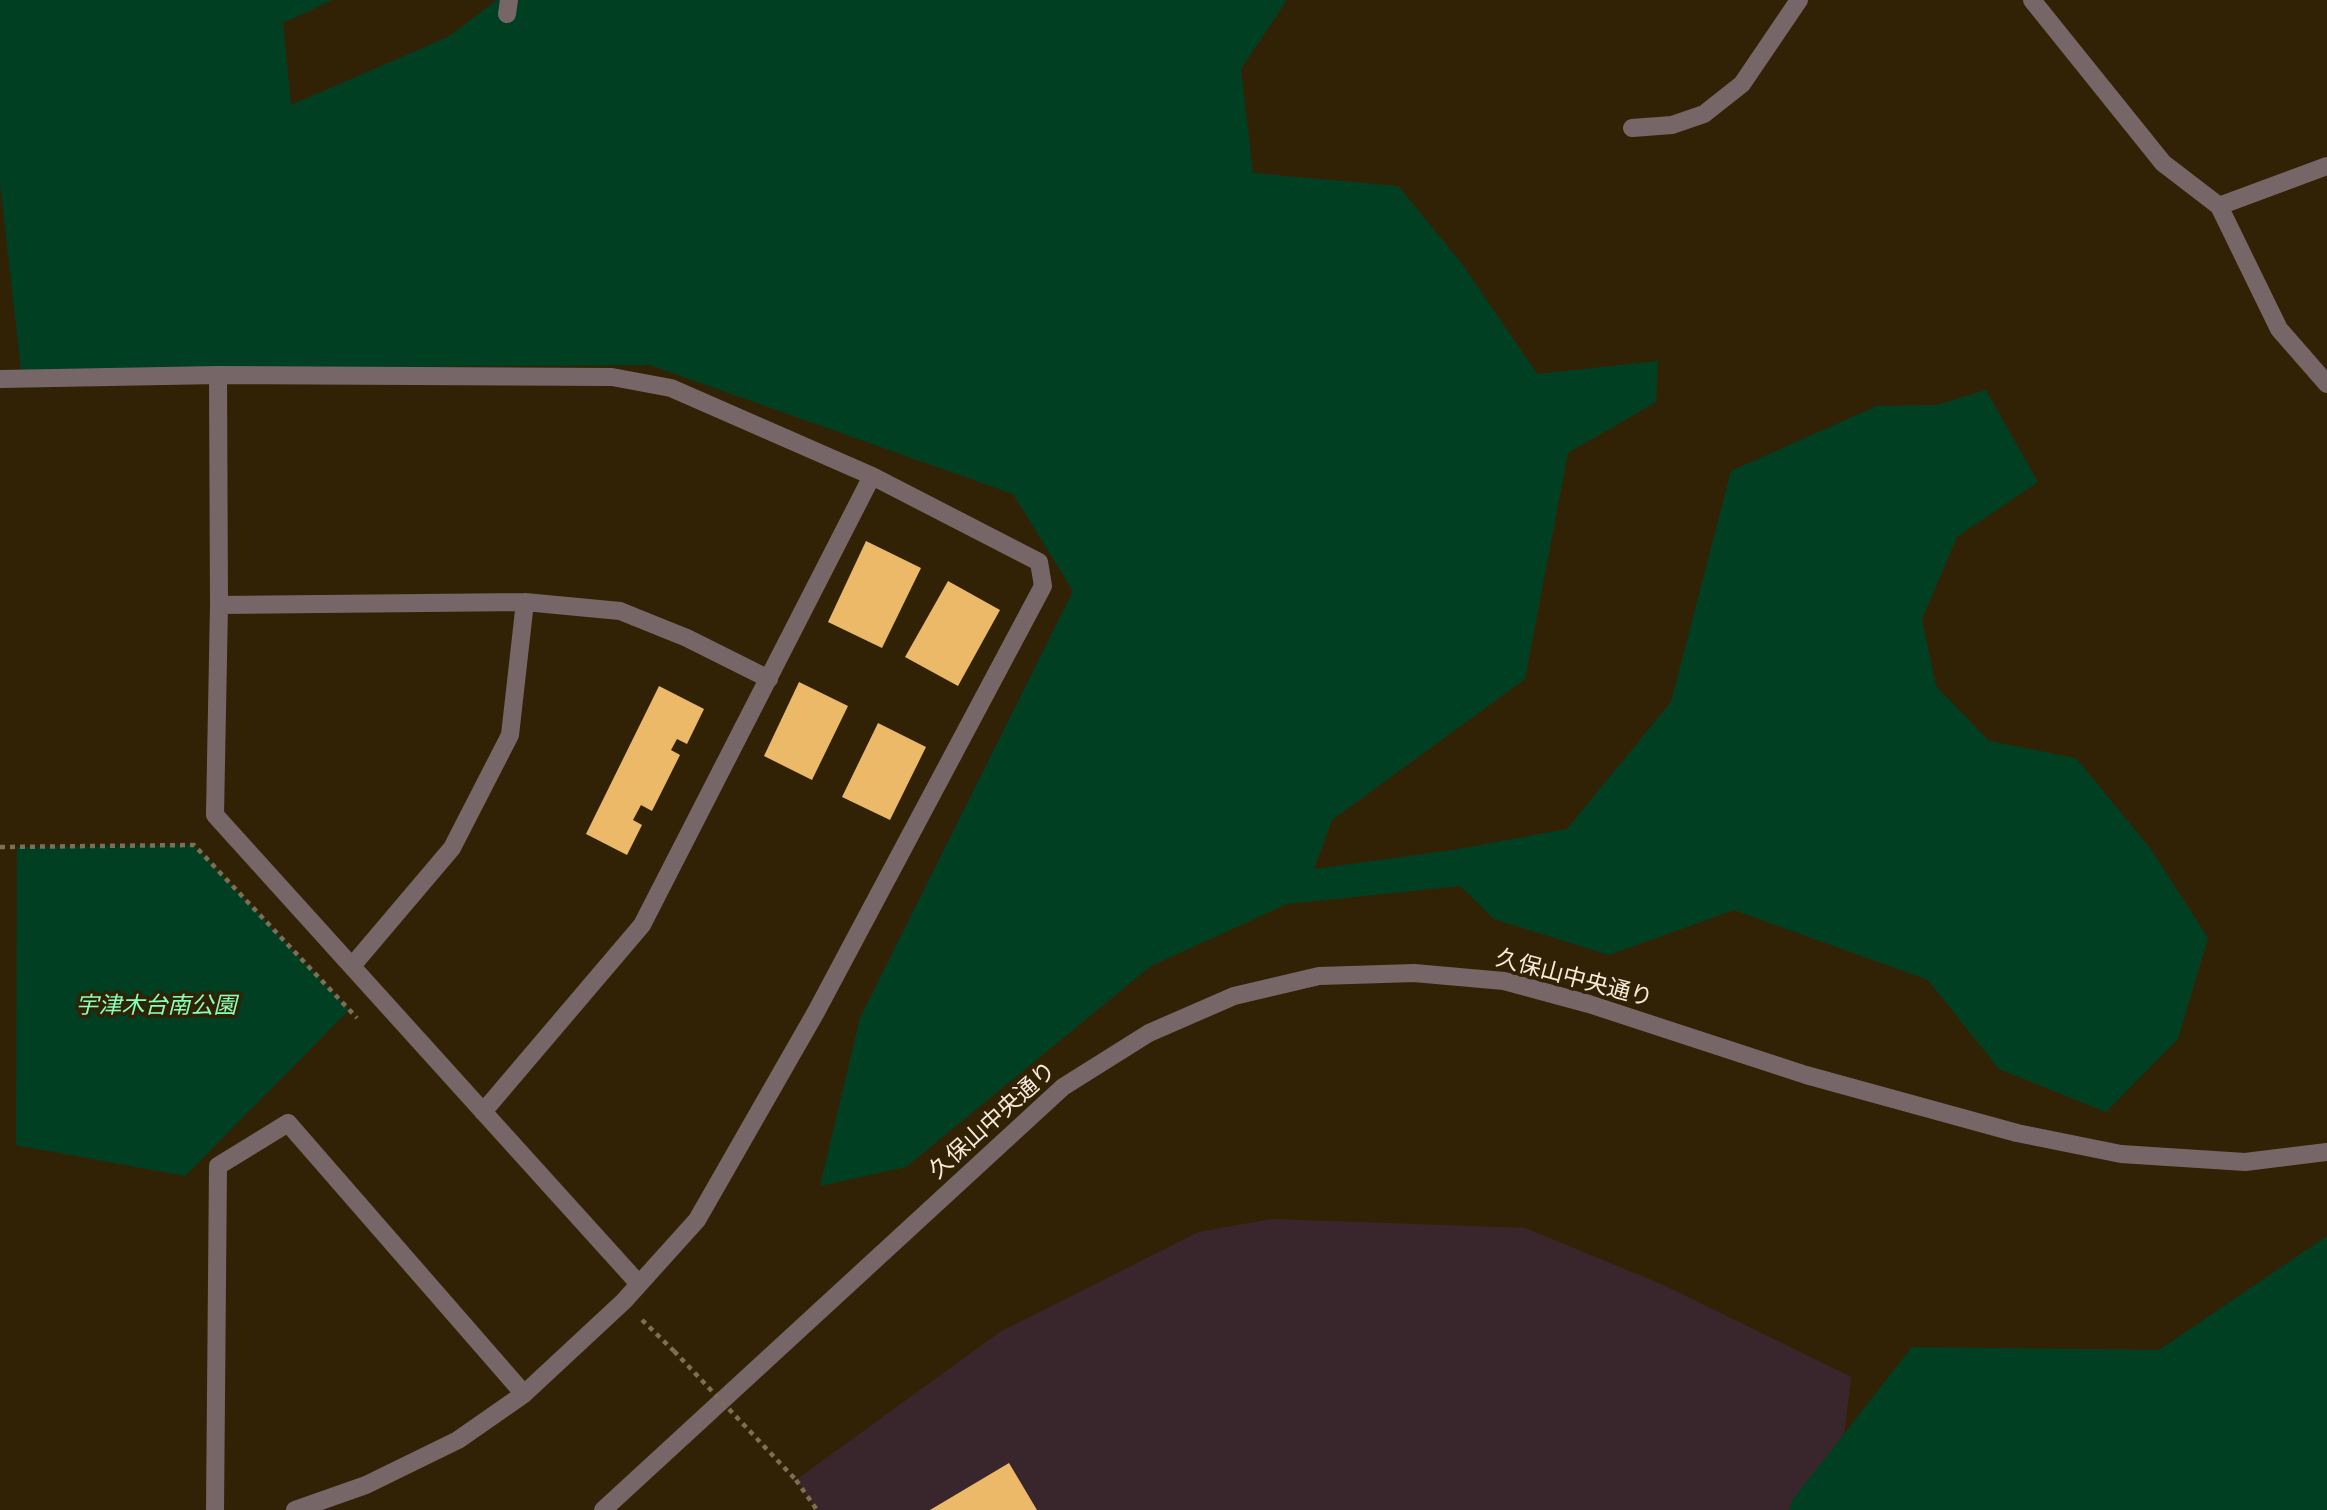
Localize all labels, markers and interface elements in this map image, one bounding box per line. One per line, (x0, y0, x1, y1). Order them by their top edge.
street label: 久保山中央通り (1493, 945, 1655, 1013)
park label: 宇津木台南公園 (76, 993, 236, 1021)
street label: 久保山中央通り (924, 1057, 1062, 1185)

